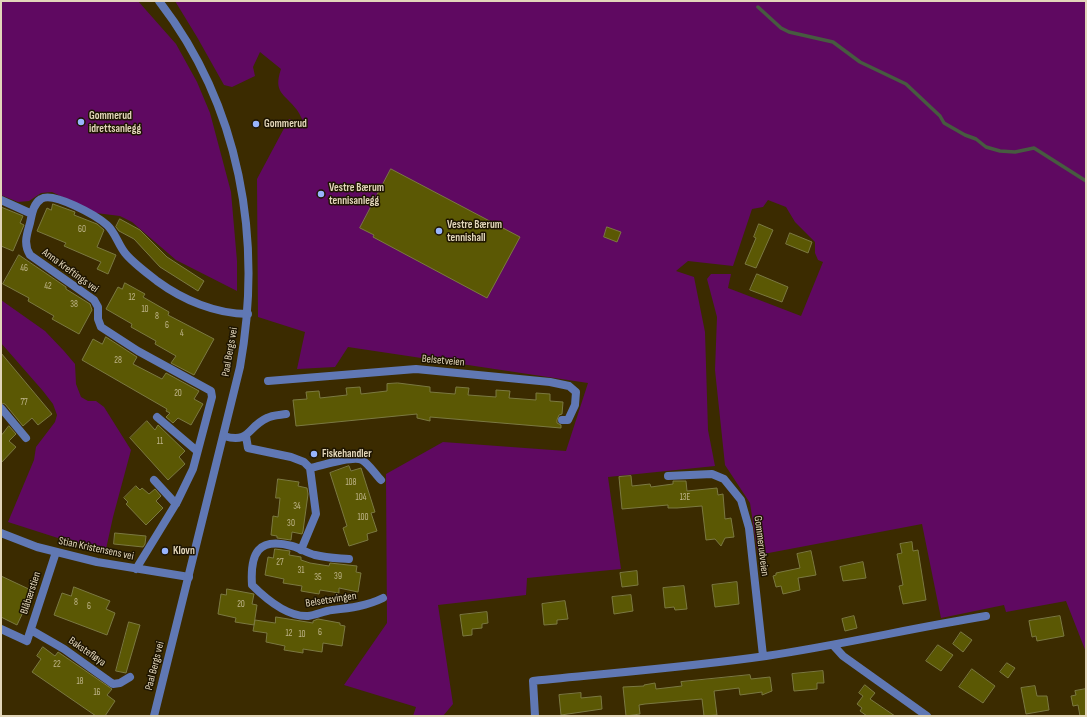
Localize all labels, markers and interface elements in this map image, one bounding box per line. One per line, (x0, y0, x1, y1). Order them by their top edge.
place label: Gommerud idrettsanlegg (89, 109, 141, 135)
marker: Gommerud idrettsanlegg (76, 117, 86, 127)
place label: Gommerud (264, 117, 307, 131)
marker: Gommerud (251, 119, 261, 129)
place label: Vestre Bærum tennisanlegg (329, 181, 384, 207)
marker: Vestre Bærum tennisanlegg (316, 189, 326, 199)
place label: Vestre Bærum tennishall (447, 218, 502, 244)
house number: 60 (78, 225, 86, 235)
marker: Vestre Bærum tennishall (434, 226, 444, 236)
street label: Anna Kreftings vei (39, 246, 101, 296)
house number: 46 (20, 264, 28, 274)
house number: 42 (44, 282, 52, 292)
house number: 12 (129, 293, 135, 303)
house number: 38 (70, 300, 78, 310)
house number: 10 (141, 305, 149, 315)
house number: 8 (155, 312, 159, 322)
house number: 6 (165, 321, 169, 331)
street label: Paal Bergs vei (219, 326, 241, 378)
house number: 4 (180, 329, 184, 339)
street label: Belsetveien (421, 353, 465, 369)
house number: 28 (114, 356, 122, 366)
house number: 20 (174, 389, 182, 399)
house number: 77 (20, 398, 28, 408)
house number: 11 (157, 437, 163, 447)
place label: Fiskehandler (322, 447, 372, 461)
marker: Fiskehandler (309, 449, 319, 459)
house number: 108 (345, 478, 357, 488)
house number: 104 (356, 493, 366, 503)
house number: 13E (680, 493, 690, 503)
house number: 34 (293, 502, 301, 512)
house number: 100 (357, 513, 369, 523)
street label: Gommerudveien (751, 515, 771, 577)
house number: 30 (287, 519, 295, 529)
street label: Stian Kristensens vei (57, 535, 135, 563)
place label: Klovn (173, 544, 195, 558)
marker: Klovn (160, 546, 170, 556)
house number: 27 (276, 558, 284, 568)
house number: 31 (298, 566, 304, 576)
street label: Blåbærstien (18, 570, 44, 616)
house number: 39 (334, 572, 342, 582)
house number: 35 (314, 573, 322, 583)
street label: Belsetsvingen (305, 589, 357, 611)
house number: 8 (74, 598, 78, 608)
house number: 20 (237, 600, 245, 610)
house number: 6 (87, 602, 91, 612)
house number: 6 (318, 628, 322, 638)
house number: 12 (286, 629, 292, 639)
house number: 10 (298, 630, 306, 640)
street label: Bakstefløya (66, 634, 108, 670)
street label: Paal Bergs vei (143, 640, 167, 692)
house number: 22 (53, 660, 61, 670)
house number: 18 (76, 677, 84, 687)
house number: 16 (93, 688, 101, 698)

